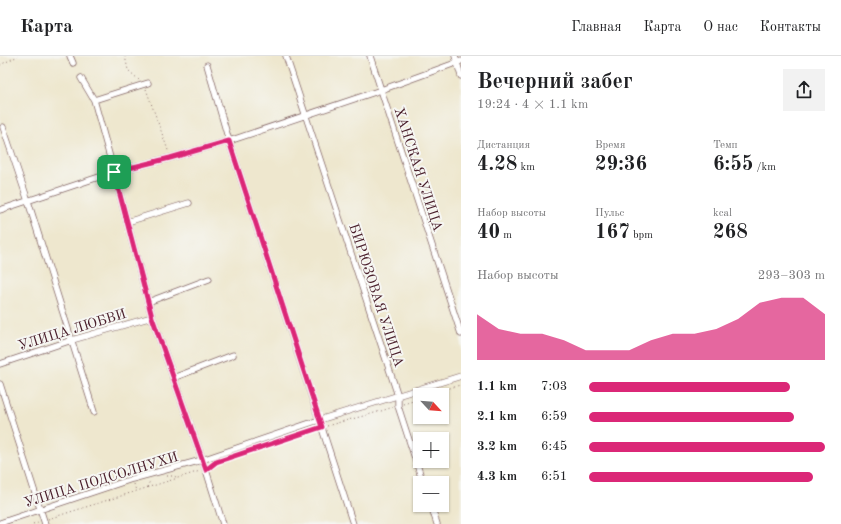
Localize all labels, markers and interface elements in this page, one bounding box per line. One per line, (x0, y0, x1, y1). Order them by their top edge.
text: Карта (20, 18, 73, 37)
text: Главная (571, 20, 621, 34)
text: Карта (643, 20, 681, 34)
text: О нас (703, 20, 738, 34)
text: Контакты (760, 20, 821, 34)
button: share (783, 69, 825, 111)
text: Вечерний забег (477, 71, 633, 93)
text: 19:24 · 4 × 1.1 km (477, 98, 588, 111)
street label: ХАНСКАЯ УЛИЦА (391, 105, 445, 233)
text: Дистанция (477, 140, 530, 151)
text: Время (595, 140, 625, 151)
text: Темп (713, 140, 738, 151)
pin (97, 155, 131, 189)
text: 4.28 (477, 155, 517, 175)
text: 29:36 (595, 155, 647, 175)
text: 6:55 (713, 155, 753, 175)
icon: arrive (103, 161, 125, 183)
text: km (517, 162, 535, 173)
text: /km (753, 162, 776, 173)
text: Набор высоты (477, 208, 546, 219)
text: Пульс (595, 208, 624, 219)
text: kcal (713, 208, 732, 219)
street label: БИРЮЗОВАЯ УЛИЦА (346, 222, 406, 369)
text: 40 (477, 223, 500, 243)
text: 167 (595, 223, 630, 243)
text: 268 (713, 223, 748, 243)
text: m (500, 230, 512, 241)
text: bpm (630, 230, 653, 241)
text: Набор высоты (477, 269, 559, 282)
text: 293–303 m (758, 269, 825, 282)
street label: УЛИЦА ЛЮБВИ (17, 307, 128, 353)
text: 1.1 km (477, 380, 517, 393)
text: 7:03 (541, 380, 567, 393)
north arrow (413, 388, 449, 424)
map controls (413, 388, 449, 512)
text: 2.1 km (477, 410, 517, 423)
text: 6:59 (541, 410, 567, 423)
button: + (413, 432, 449, 468)
text: 3.2 km (477, 440, 517, 453)
text: 6:45 (541, 440, 567, 453)
street label: УЛИЦА ПОДСОЛНУХИ (23, 450, 180, 510)
text: 4.3 km (477, 470, 517, 483)
text: 6:51 (541, 470, 567, 483)
button: − (413, 476, 449, 512)

